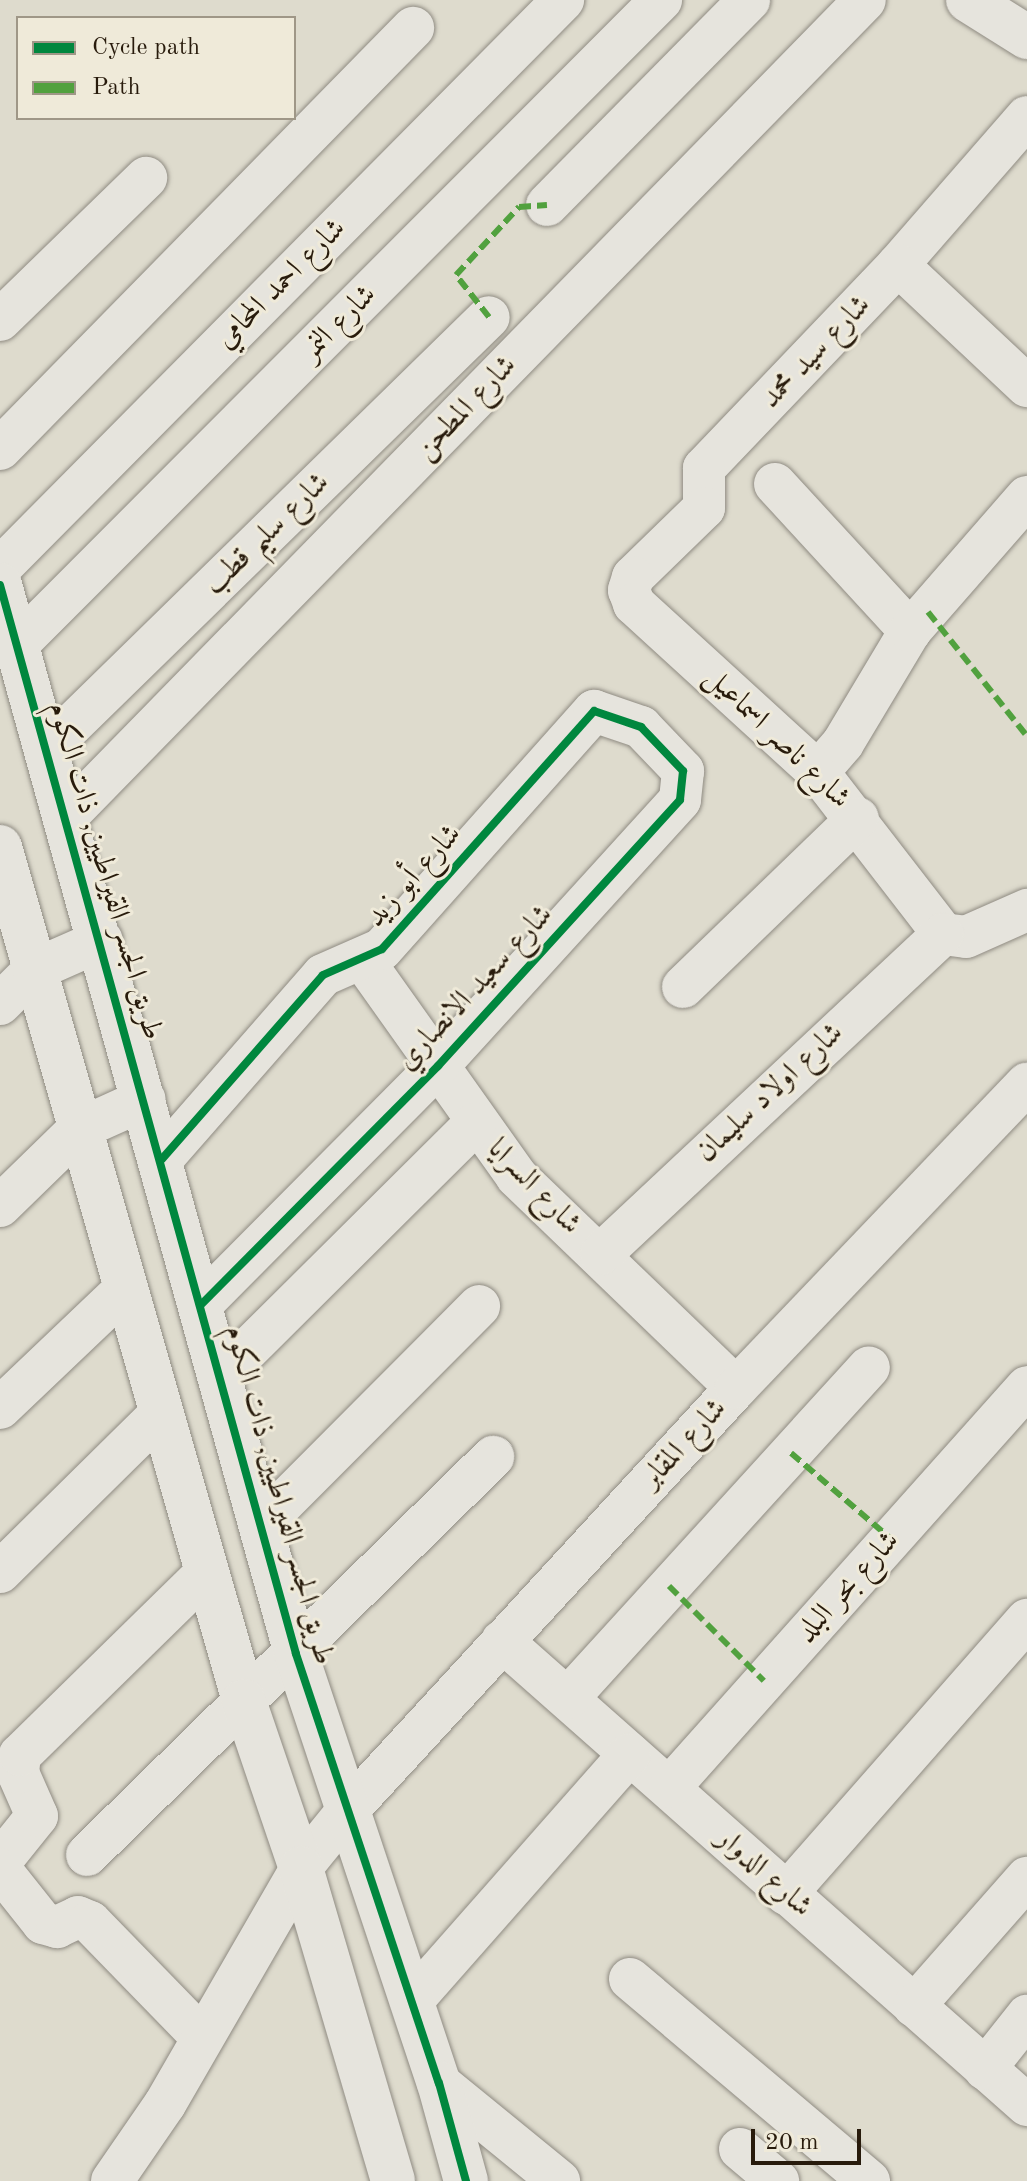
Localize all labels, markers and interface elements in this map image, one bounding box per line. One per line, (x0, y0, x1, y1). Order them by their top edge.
legend (16, 16, 296, 120)
text: Cycle path (92, 36, 200, 60)
text: Path (92, 76, 141, 100)
street label: شارع احمد المحامي (208, 211, 354, 357)
street label: شارع النمر (294, 278, 384, 368)
street label: شارع سيد محمد (753, 288, 879, 416)
street label: شارع المطحن (408, 348, 524, 468)
street label: شارع سليم قطب (197, 465, 337, 603)
street label: شارع ناصر اسماعيل (696, 659, 858, 817)
street label: طريق الجسر القيراطيين, ذات الكوم (39, 698, 171, 1044)
street label: شارع أبو زيد (358, 817, 470, 935)
street label: شارع سعيد الانصاري (389, 898, 561, 1078)
street label: شارع اولاد سليمان (689, 1016, 851, 1170)
street label: شارع السرايا (480, 1132, 588, 1242)
street label: طريق الجسر القيراطيين, ذات الكوم (216, 1321, 342, 1669)
street label: شارع المقابر (633, 1391, 735, 1497)
street label: شارع بحر البلد (789, 1524, 907, 1650)
street label: شارع الدوار (709, 1821, 819, 1925)
scale bar (755, 2113, 865, 2163)
text: 20 m (765, 2131, 819, 2155)

